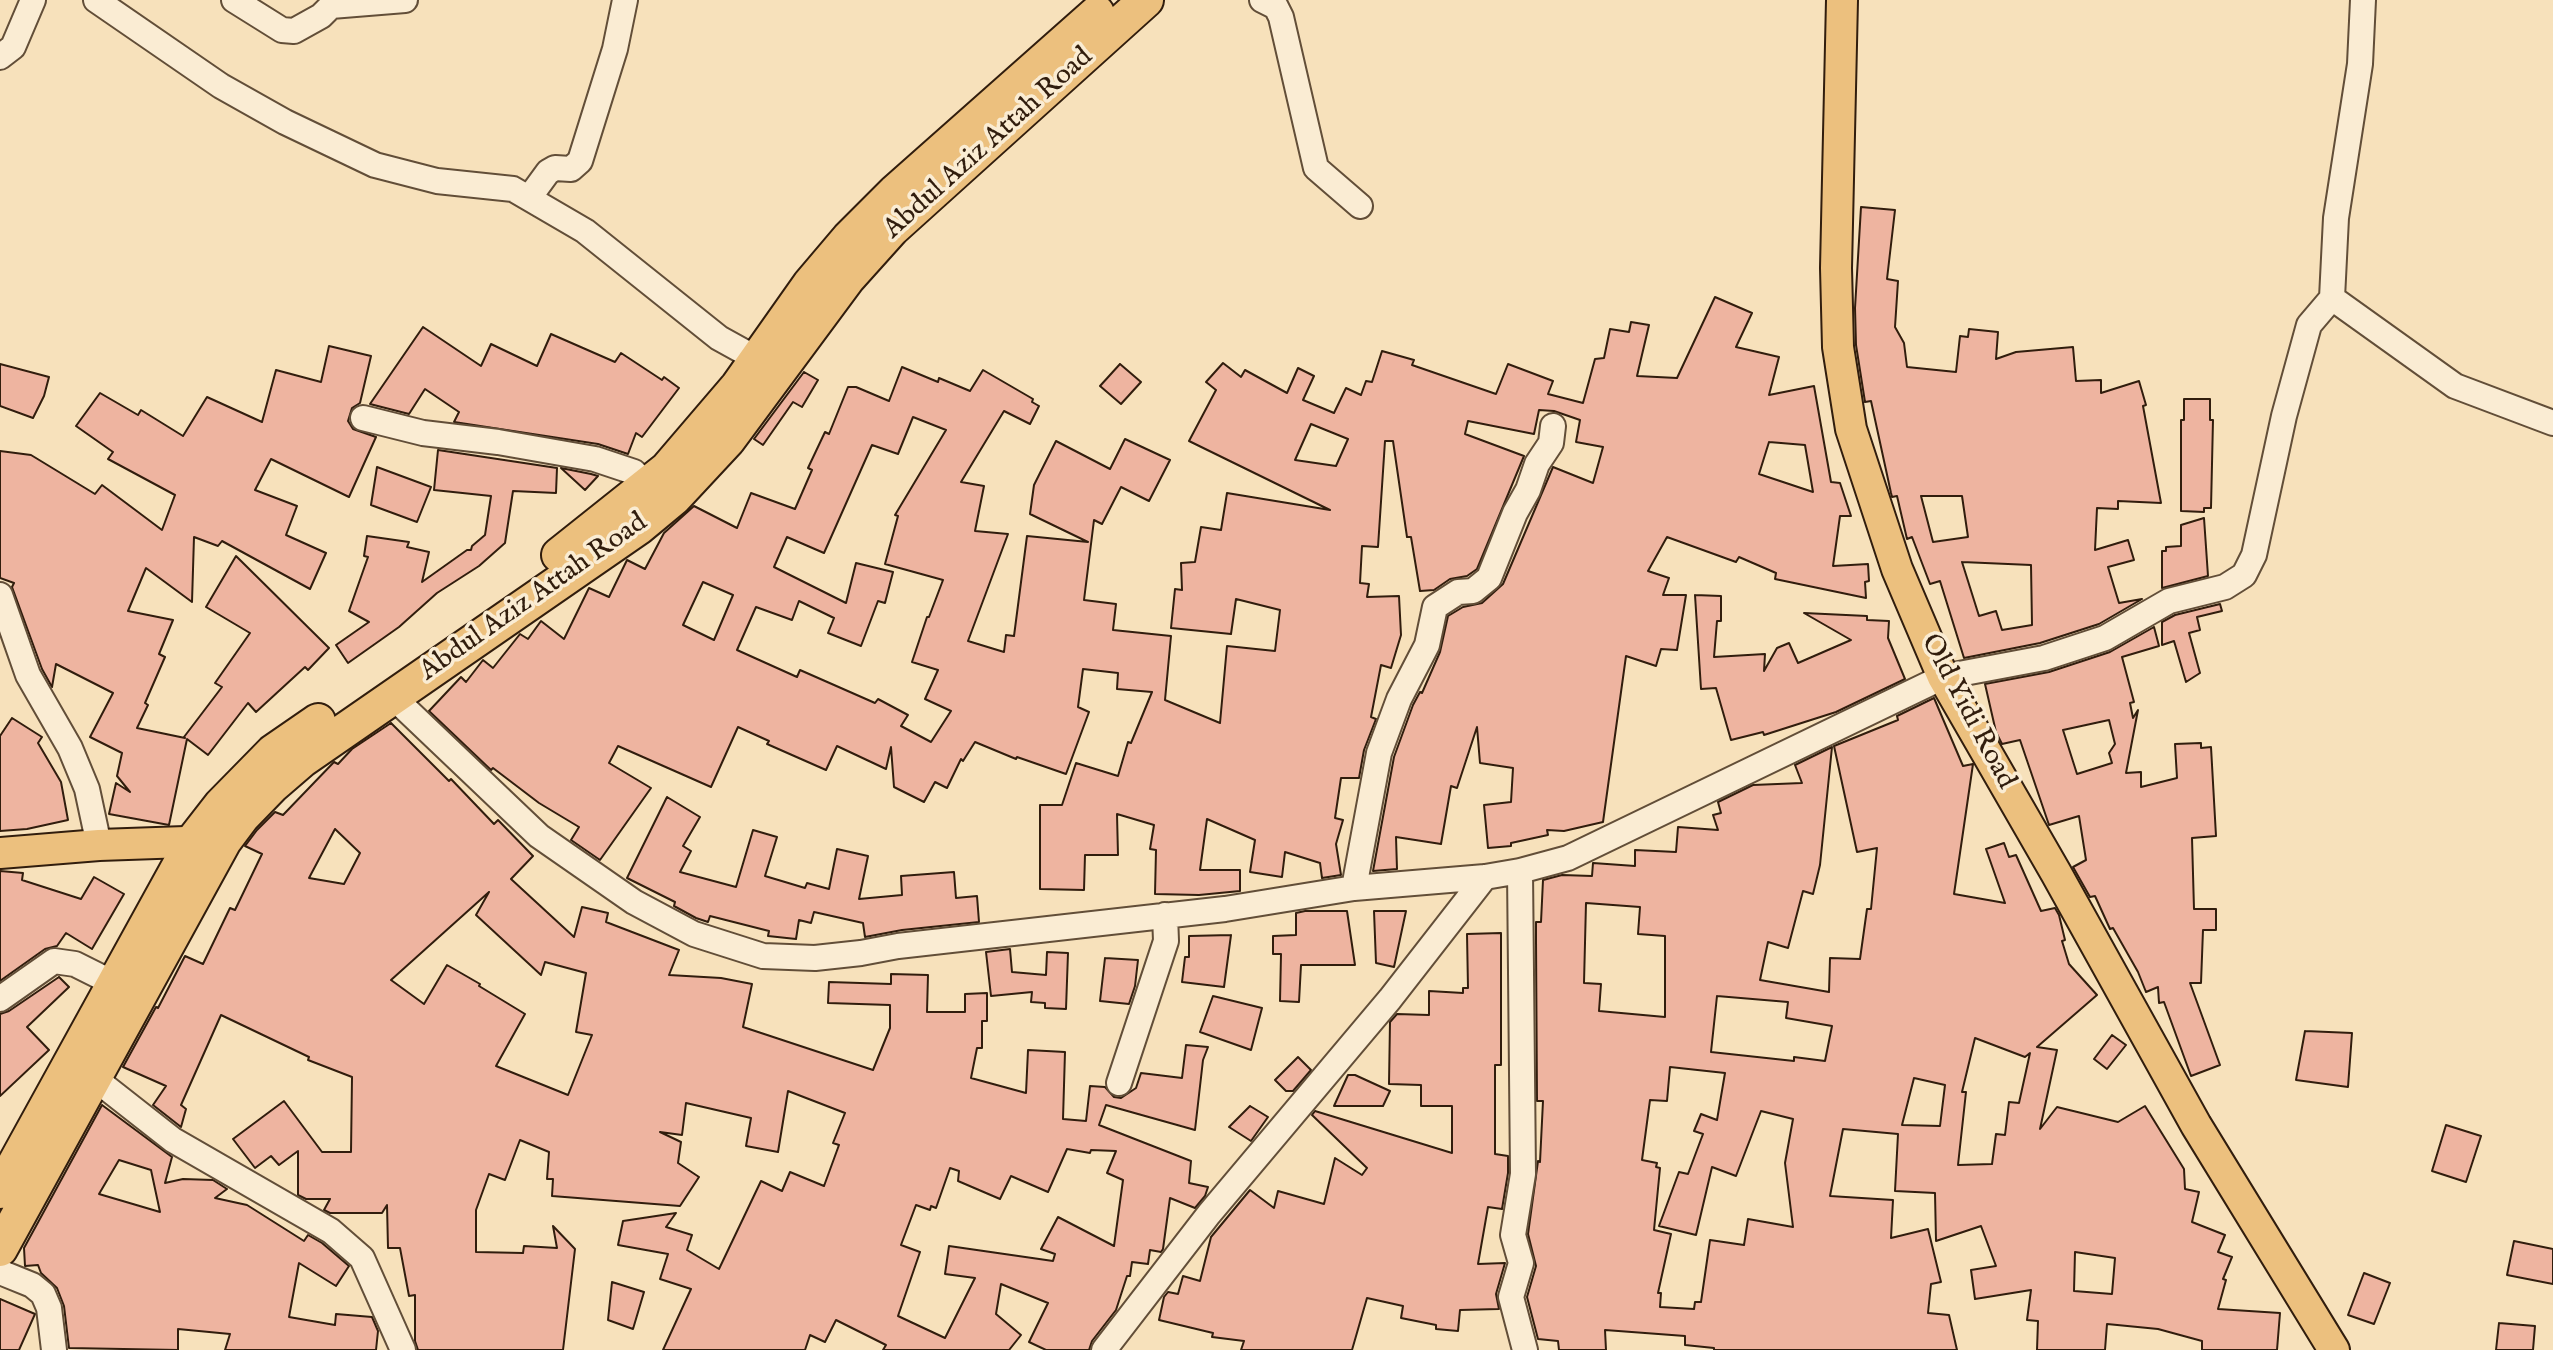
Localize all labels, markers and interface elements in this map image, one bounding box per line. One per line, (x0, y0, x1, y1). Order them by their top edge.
street label: Abdul Aziz Attah Road (877, 41, 1101, 247)
street label: Abdul Aziz Attah Road (414, 507, 654, 689)
street label: Old Yidi Road (1912, 629, 2022, 795)

